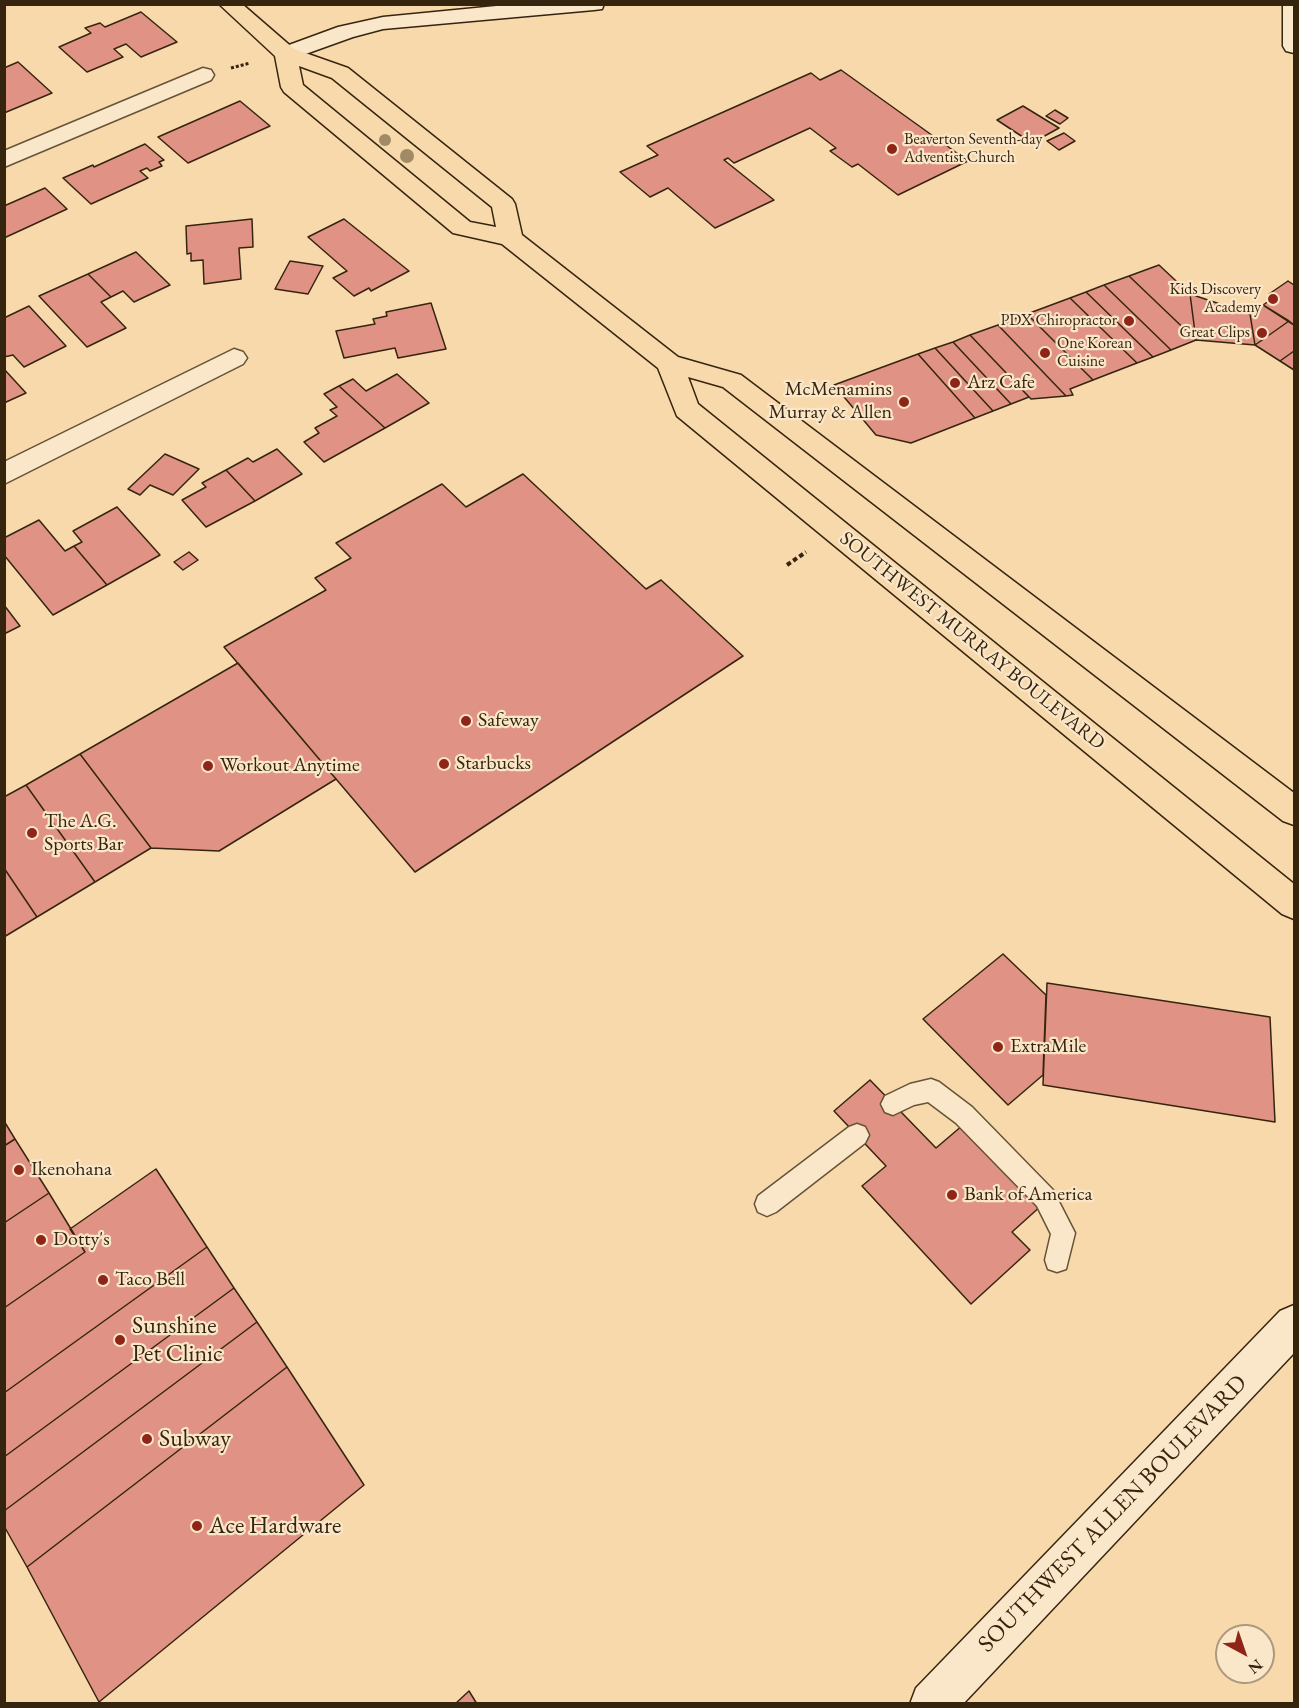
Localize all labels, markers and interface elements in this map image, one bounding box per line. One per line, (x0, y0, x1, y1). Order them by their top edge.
place label: Beaverton Seventh-day Adventist Church (904, 130, 1042, 168)
marker: Beaverton Seventh-day Adventist Church (885, 142, 899, 156)
place label: Kids Discovery Academy (1169, 280, 1261, 318)
marker: Kids Discovery Academy (1266, 292, 1280, 306)
place label: PDX Chiropractor (1001, 311, 1117, 331)
marker: PDX Chiropractor (1122, 314, 1136, 328)
place label: Great Clips (1180, 323, 1250, 343)
marker: Great Clips (1255, 326, 1269, 340)
place label: One Korean Cuisine (1057, 334, 1132, 372)
marker: One Korean Cuisine (1038, 346, 1052, 360)
place label: Arz Cafe (967, 371, 1035, 395)
marker: Arz Cafe (948, 376, 962, 390)
place label: McMenamins Murray & Allen (769, 378, 892, 425)
marker: McMenamins Murray & Allen (897, 395, 911, 409)
street label: SOUTHWEST MURRAY BOULEVARD (835, 527, 1109, 755)
place label: Safeway (478, 709, 539, 733)
marker: Safeway (459, 714, 473, 728)
place label: Starbucks (456, 752, 531, 776)
place label: Workout Anytime (220, 754, 360, 778)
marker: Starbucks (437, 757, 451, 771)
marker: Workout Anytime (201, 759, 215, 773)
place label: The A.G. Sports Bar (44, 810, 123, 857)
marker: The A.G. Sports Bar (25, 826, 39, 840)
place label: ExtraMile (1010, 1035, 1086, 1059)
marker: ExtraMile (991, 1040, 1005, 1054)
place label: Ikenohana (31, 1158, 112, 1182)
marker: Ikenohana (12, 1163, 26, 1177)
place label: Bank of America (964, 1183, 1093, 1207)
marker: Bank of America (945, 1188, 959, 1202)
place label: Dotty's (53, 1228, 110, 1252)
marker: Dotty's (34, 1233, 48, 1247)
place label: Taco Bell (115, 1268, 185, 1292)
marker: Taco Bell (96, 1273, 110, 1287)
place label: Sunshine Pet Clinic (132, 1312, 223, 1368)
marker: Sunshine Pet Clinic (113, 1333, 127, 1347)
street label: SOUTHWEST ALLEN BOULEVARD (972, 1369, 1254, 1659)
place label: Subway (159, 1425, 231, 1453)
marker: Subway (140, 1432, 154, 1446)
place label: Ace Hardware (209, 1512, 341, 1540)
marker: Ace Hardware (190, 1519, 204, 1533)
north arrow (1215, 1624, 1275, 1684)
text: N (1244, 1654, 1267, 1679)

